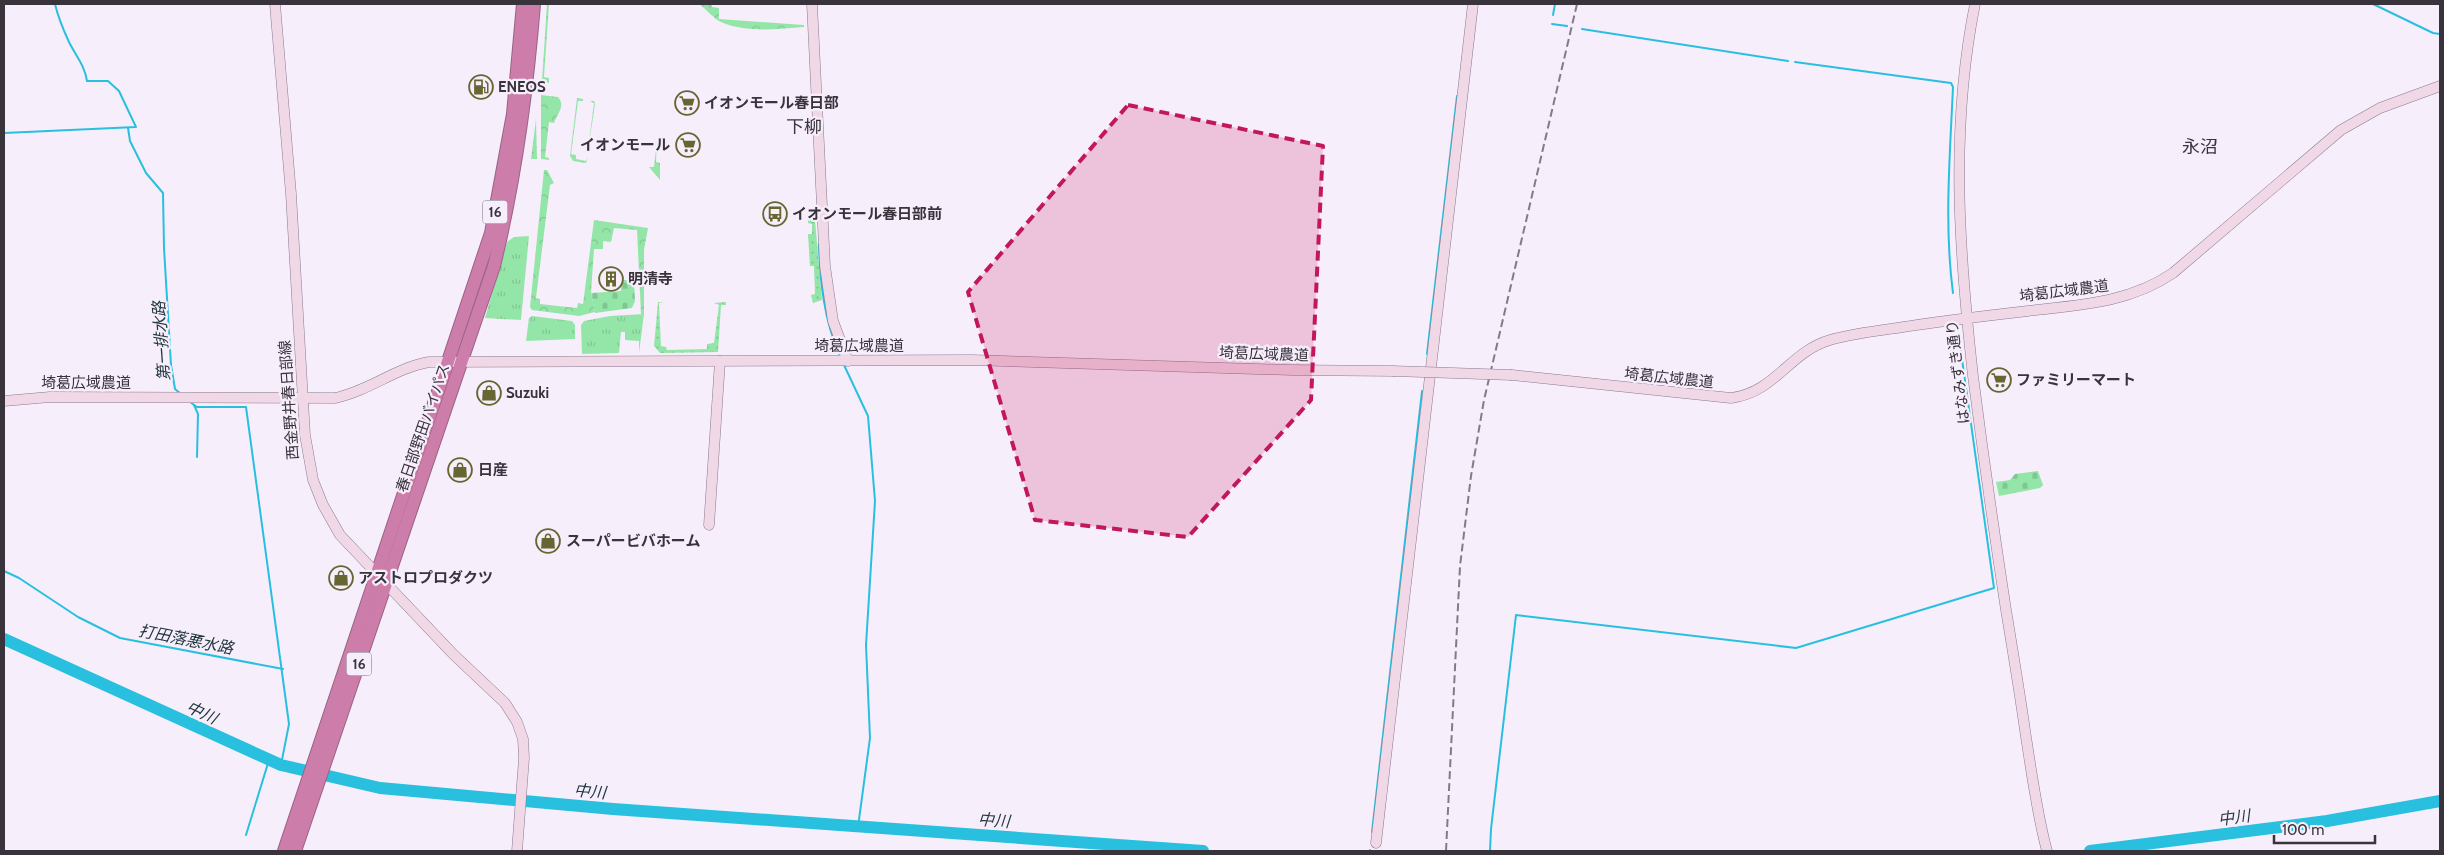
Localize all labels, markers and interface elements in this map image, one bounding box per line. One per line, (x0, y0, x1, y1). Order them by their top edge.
fuel station icon: ENEOS (468, 74, 494, 100)
place label: ENEOS (498, 78, 546, 96)
supermarket icon: イオンモール春日部 (674, 90, 700, 116)
place label: イオンモール春日部 (704, 94, 839, 112)
district label: 下柳 (786, 116, 822, 138)
supermarket icon: イオンモール (675, 132, 701, 158)
place label: イオンモール (580, 136, 670, 154)
district label: 永沼 (2182, 136, 2218, 158)
road number: 16 (482, 200, 508, 223)
bus stop icon: イオンモール春日部前 (762, 201, 788, 227)
place label: イオンモール春日部前 (792, 205, 942, 223)
building icon: 明清寺 (598, 266, 624, 292)
place label: 明清寺 (628, 270, 673, 288)
street label: 埼葛広域農道 (2018, 277, 2110, 305)
water label: 第一排水路 (149, 298, 174, 382)
street label: はなみずき通り (1943, 319, 1973, 425)
street label: 埼葛広域農道 (814, 337, 904, 355)
street label: 西金野井春日部線 (276, 340, 302, 460)
street label: 埼葛広域農道 (1219, 343, 1309, 365)
street label: 春日部野田バイパス (393, 361, 453, 495)
street label: 埼葛広域農道 (1623, 364, 1715, 392)
supermarket icon: ファミリーマート (1986, 367, 2012, 393)
place label: ファミリーマート (2016, 371, 2136, 389)
street label: 埼葛広域農道 (41, 374, 131, 392)
shop icon: Suzuki (476, 380, 502, 406)
place label: Suzuki (506, 384, 549, 402)
shop icon: 日産 (447, 457, 473, 483)
place label: 日産 (478, 461, 508, 479)
shop icon: スーパービバホーム (535, 528, 561, 554)
place label: スーパービバホーム (566, 532, 700, 550)
shop icon: アストロプロダクツ (328, 565, 354, 591)
place label: アストロプロダクツ (358, 569, 493, 587)
water label: 打田落悪水路 (137, 621, 237, 658)
road number: 16 (346, 652, 372, 676)
water label: 中川 (183, 697, 222, 729)
water label: 中川 (573, 781, 609, 803)
water label: 中川 (2217, 806, 2253, 829)
water label: 中川 (977, 810, 1013, 831)
scale bar (2274, 812, 2375, 844)
text: 100 m (2282, 821, 2324, 839)

